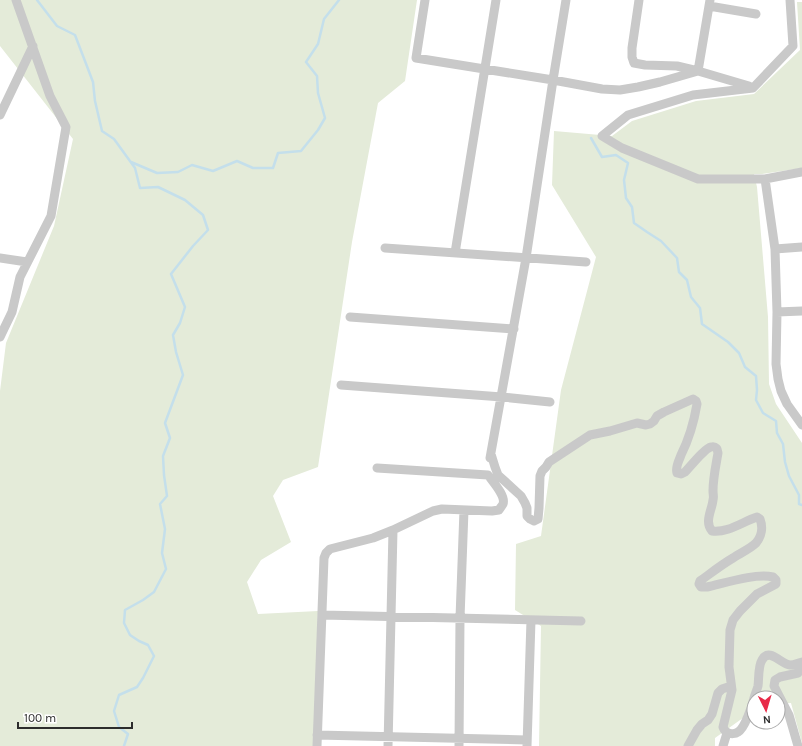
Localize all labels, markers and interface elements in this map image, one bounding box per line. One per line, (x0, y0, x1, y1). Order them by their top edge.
north arrow (746, 690, 786, 730)
scale bar (18, 704, 132, 730)
text: 100 m (24, 711, 56, 725)
text: N (762, 713, 771, 726)

